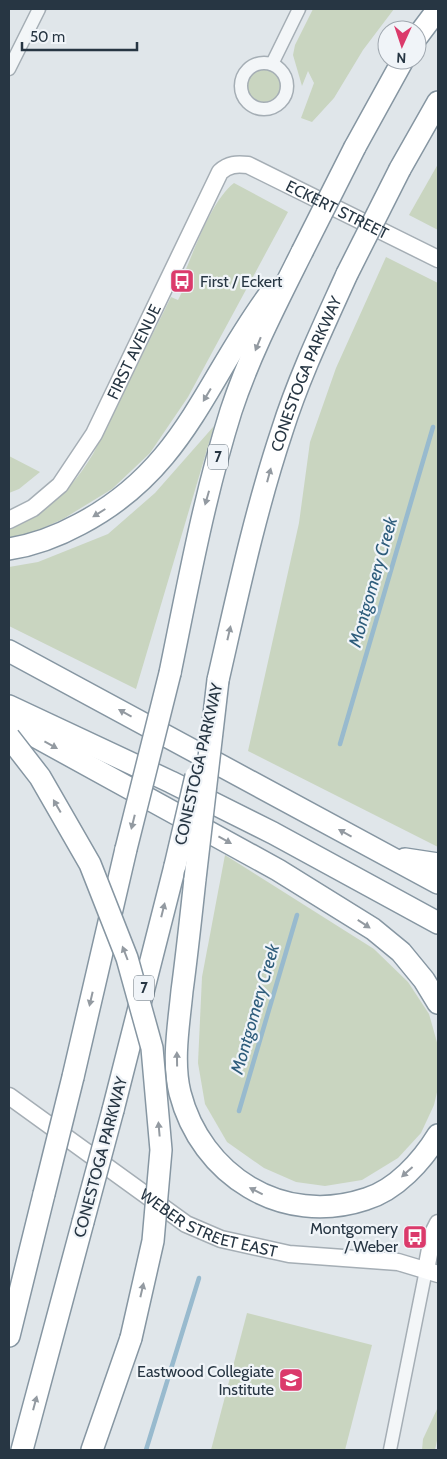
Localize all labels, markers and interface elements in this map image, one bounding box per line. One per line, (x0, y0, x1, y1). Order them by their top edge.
scale bar (22, 20, 138, 52)
north arrow (377, 20, 427, 70)
text: 50 m (30, 28, 65, 46)
text: N (396, 49, 407, 67)
street label: ECKERT STREET (283, 176, 392, 243)
bus stop icon: First / Eckert (169, 268, 195, 294)
place label: First / Eckert (200, 272, 283, 291)
street label: CONESTOGA PARKWAY (267, 292, 346, 454)
street label: FIRST AVENUE (103, 301, 165, 402)
one-way arrow (254, 337, 262, 351)
one-way arrow (203, 388, 212, 401)
road number: 7 (208, 444, 228, 470)
one-way arrow (266, 468, 274, 483)
one-way arrow (202, 490, 210, 505)
one-way arrow (92, 509, 106, 518)
water label: Montgomery Creek (344, 513, 402, 651)
one-way arrow (225, 625, 233, 640)
street label: CONESTOGA PARKWAY (171, 680, 227, 847)
one-way arrow (118, 709, 133, 717)
one-way arrow (45, 741, 58, 750)
one-way arrow (53, 799, 61, 814)
one-way arrow (129, 815, 137, 830)
one-way arrow (337, 829, 352, 837)
one-way arrow (218, 836, 231, 845)
one-way arrow (160, 902, 168, 917)
one-way arrow (358, 919, 371, 928)
water label: Montgomery Creek (226, 940, 284, 1078)
one-way arrow (121, 945, 129, 960)
road number: 7 (134, 976, 154, 1000)
one-way arrow (87, 992, 95, 1007)
one-way arrow (173, 1051, 181, 1067)
street label: CONESTOGA PARKWAY (70, 1074, 131, 1240)
one-way arrow (155, 1121, 163, 1137)
one-way arrow (402, 1166, 414, 1178)
street label: WEBER STREET EAST (136, 1185, 279, 1261)
one-way arrow (249, 1187, 264, 1195)
place label: Montgomery / Weber (310, 1219, 399, 1256)
bus stop icon: Montgomery / Weber (402, 1224, 428, 1250)
one-way arrow (138, 1283, 146, 1298)
place label: Eastwood Collegiate Institute (137, 1362, 274, 1399)
school or university icon: Eastwood Collegiate Institute (278, 1367, 304, 1393)
one-way arrow (31, 1396, 39, 1411)

